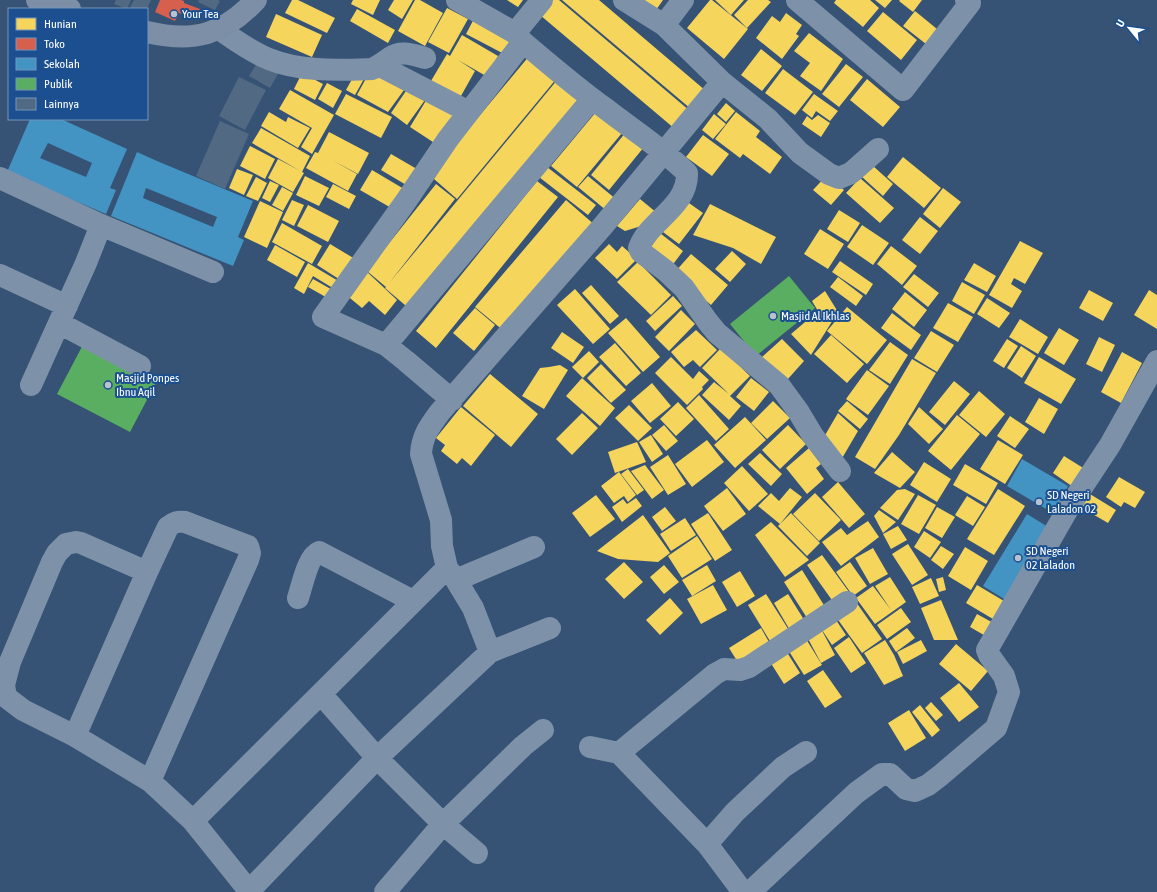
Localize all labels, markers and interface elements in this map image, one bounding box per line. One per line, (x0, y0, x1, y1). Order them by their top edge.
place label: Your Tea (182, 7, 219, 21)
legend (8, 8, 148, 120)
north arrow (1109, 8, 1149, 48)
marker: Your Tea (169, 9, 179, 19)
text: Hunian (44, 17, 77, 31)
text: U (1113, 17, 1127, 29)
text: Toko (44, 37, 65, 51)
text: Sekolah (44, 57, 80, 71)
text: Publik (44, 77, 73, 91)
text: Lainnya (44, 97, 79, 111)
place label: Masjid Al Ikhlas (781, 309, 850, 323)
marker: Masjid Al Ikhlas (768, 311, 778, 321)
place label: Masjid Ponpes Ibnu Aqil (116, 371, 179, 399)
marker: Masjid Ponpes Ibnu Aqil (103, 380, 113, 390)
place label: SD Negeri Laladon 02 (1047, 488, 1096, 516)
marker: SD Negeri Laladon 02 (1034, 497, 1044, 507)
place label: SD Negeri 02 Laladon (1026, 544, 1075, 572)
marker: SD Negeri 02 Laladon (1013, 553, 1023, 563)

